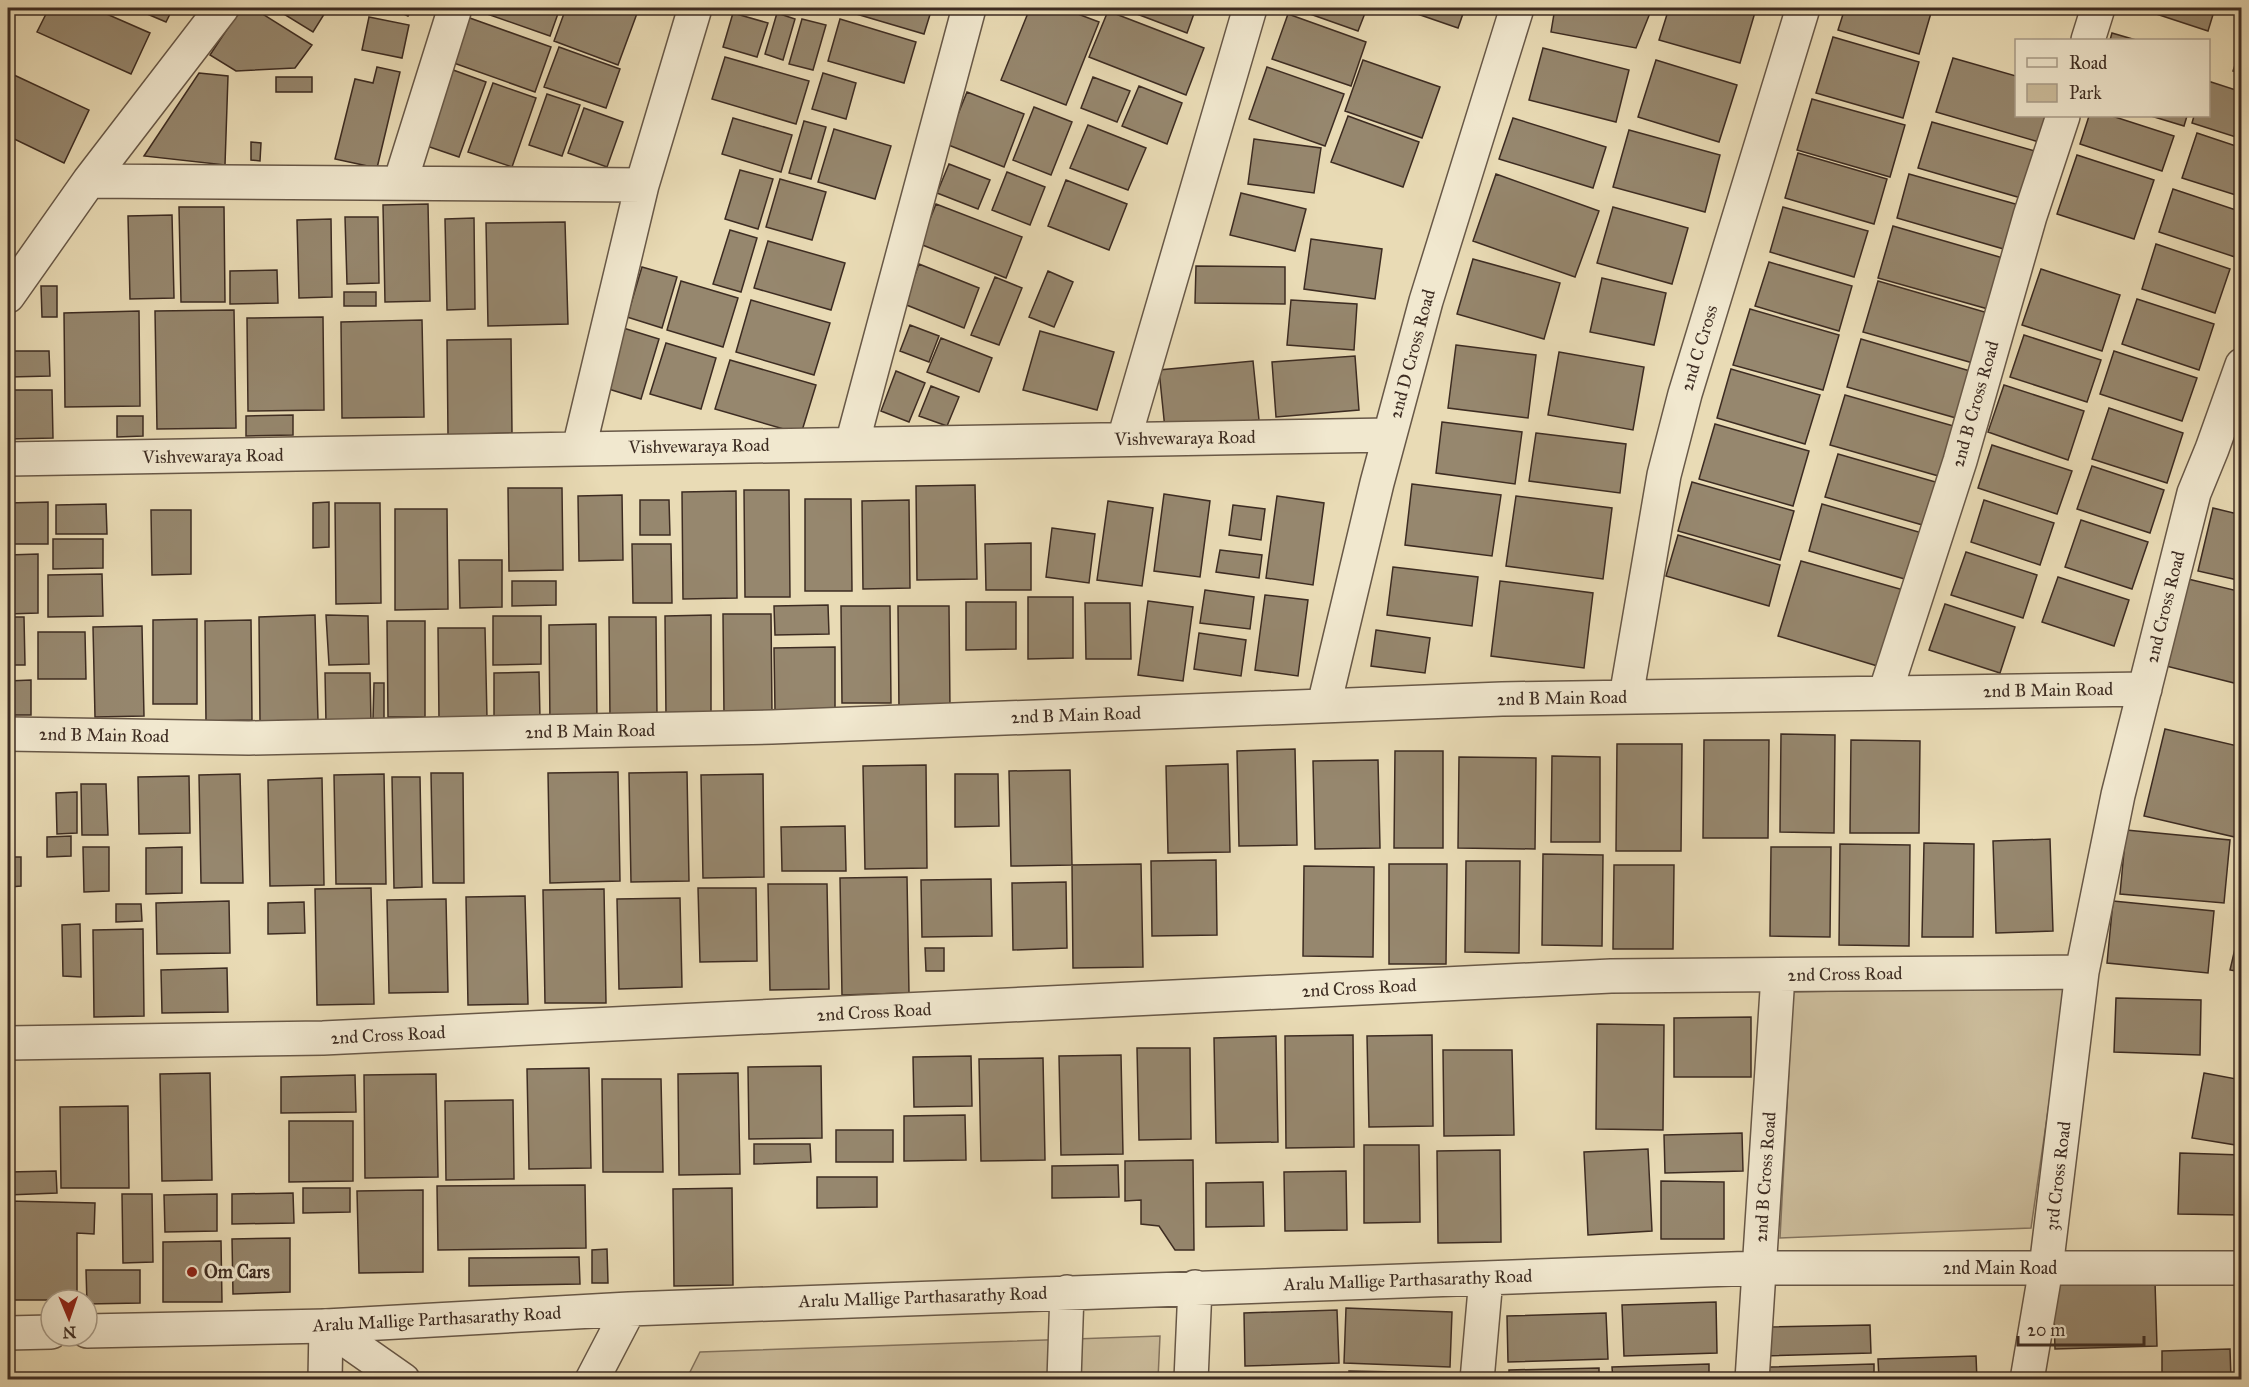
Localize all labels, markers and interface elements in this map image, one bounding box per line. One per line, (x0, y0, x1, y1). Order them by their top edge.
legend (2015, 39, 2210, 117)
text: Road (2069, 52, 2107, 74)
text: Park (2069, 82, 2102, 104)
street label: 2nd D Cross Road (1384, 287, 1440, 421)
street label: 2nd C Cross (1675, 302, 1723, 394)
street label: 2nd B Cross Road (1946, 338, 2004, 470)
street label: Vishvewaraya Road (1113, 426, 1256, 450)
street label: Vishvewaraya Road (627, 434, 770, 458)
street label: Vishvewaraya Road (141, 444, 284, 468)
street label: 2nd Cross Road (2140, 549, 2190, 665)
street label: 2nd B Main Road (1983, 678, 2113, 702)
street label: 2nd B Main Road (1497, 686, 1627, 710)
street label: 2nd B Main Road (1010, 702, 1142, 728)
street label: 2nd B Main Road (525, 719, 655, 743)
street label: 2nd B Main Road (39, 723, 169, 747)
street label: 2nd Cross Road (1787, 962, 1903, 986)
street label: 2nd Cross Road (1301, 974, 1417, 1002)
street label: 2nd Cross Road (816, 998, 932, 1026)
street label: 2nd Cross Road (330, 1021, 446, 1049)
street label: 2nd B Cross Road (1749, 1111, 1781, 1243)
street label: 3rd Cross Road (2040, 1120, 2076, 1232)
street label: 2nd Main Road (1943, 1257, 2057, 1279)
place label: Om Cars (204, 1261, 270, 1283)
marker: Om Cars (185, 1265, 199, 1279)
street label: Aralu Mallige Parthasarathy Road (1282, 1265, 1533, 1296)
street label: Aralu Mallige Parthasarathy Road (797, 1282, 1048, 1313)
north arrow (39, 1288, 99, 1348)
street label: Aralu Mallige Parthasarathy Road (311, 1302, 562, 1338)
scale bar (2018, 1309, 2144, 1347)
text: 20 m (2027, 1319, 2065, 1341)
text: N (62, 1323, 77, 1342)

